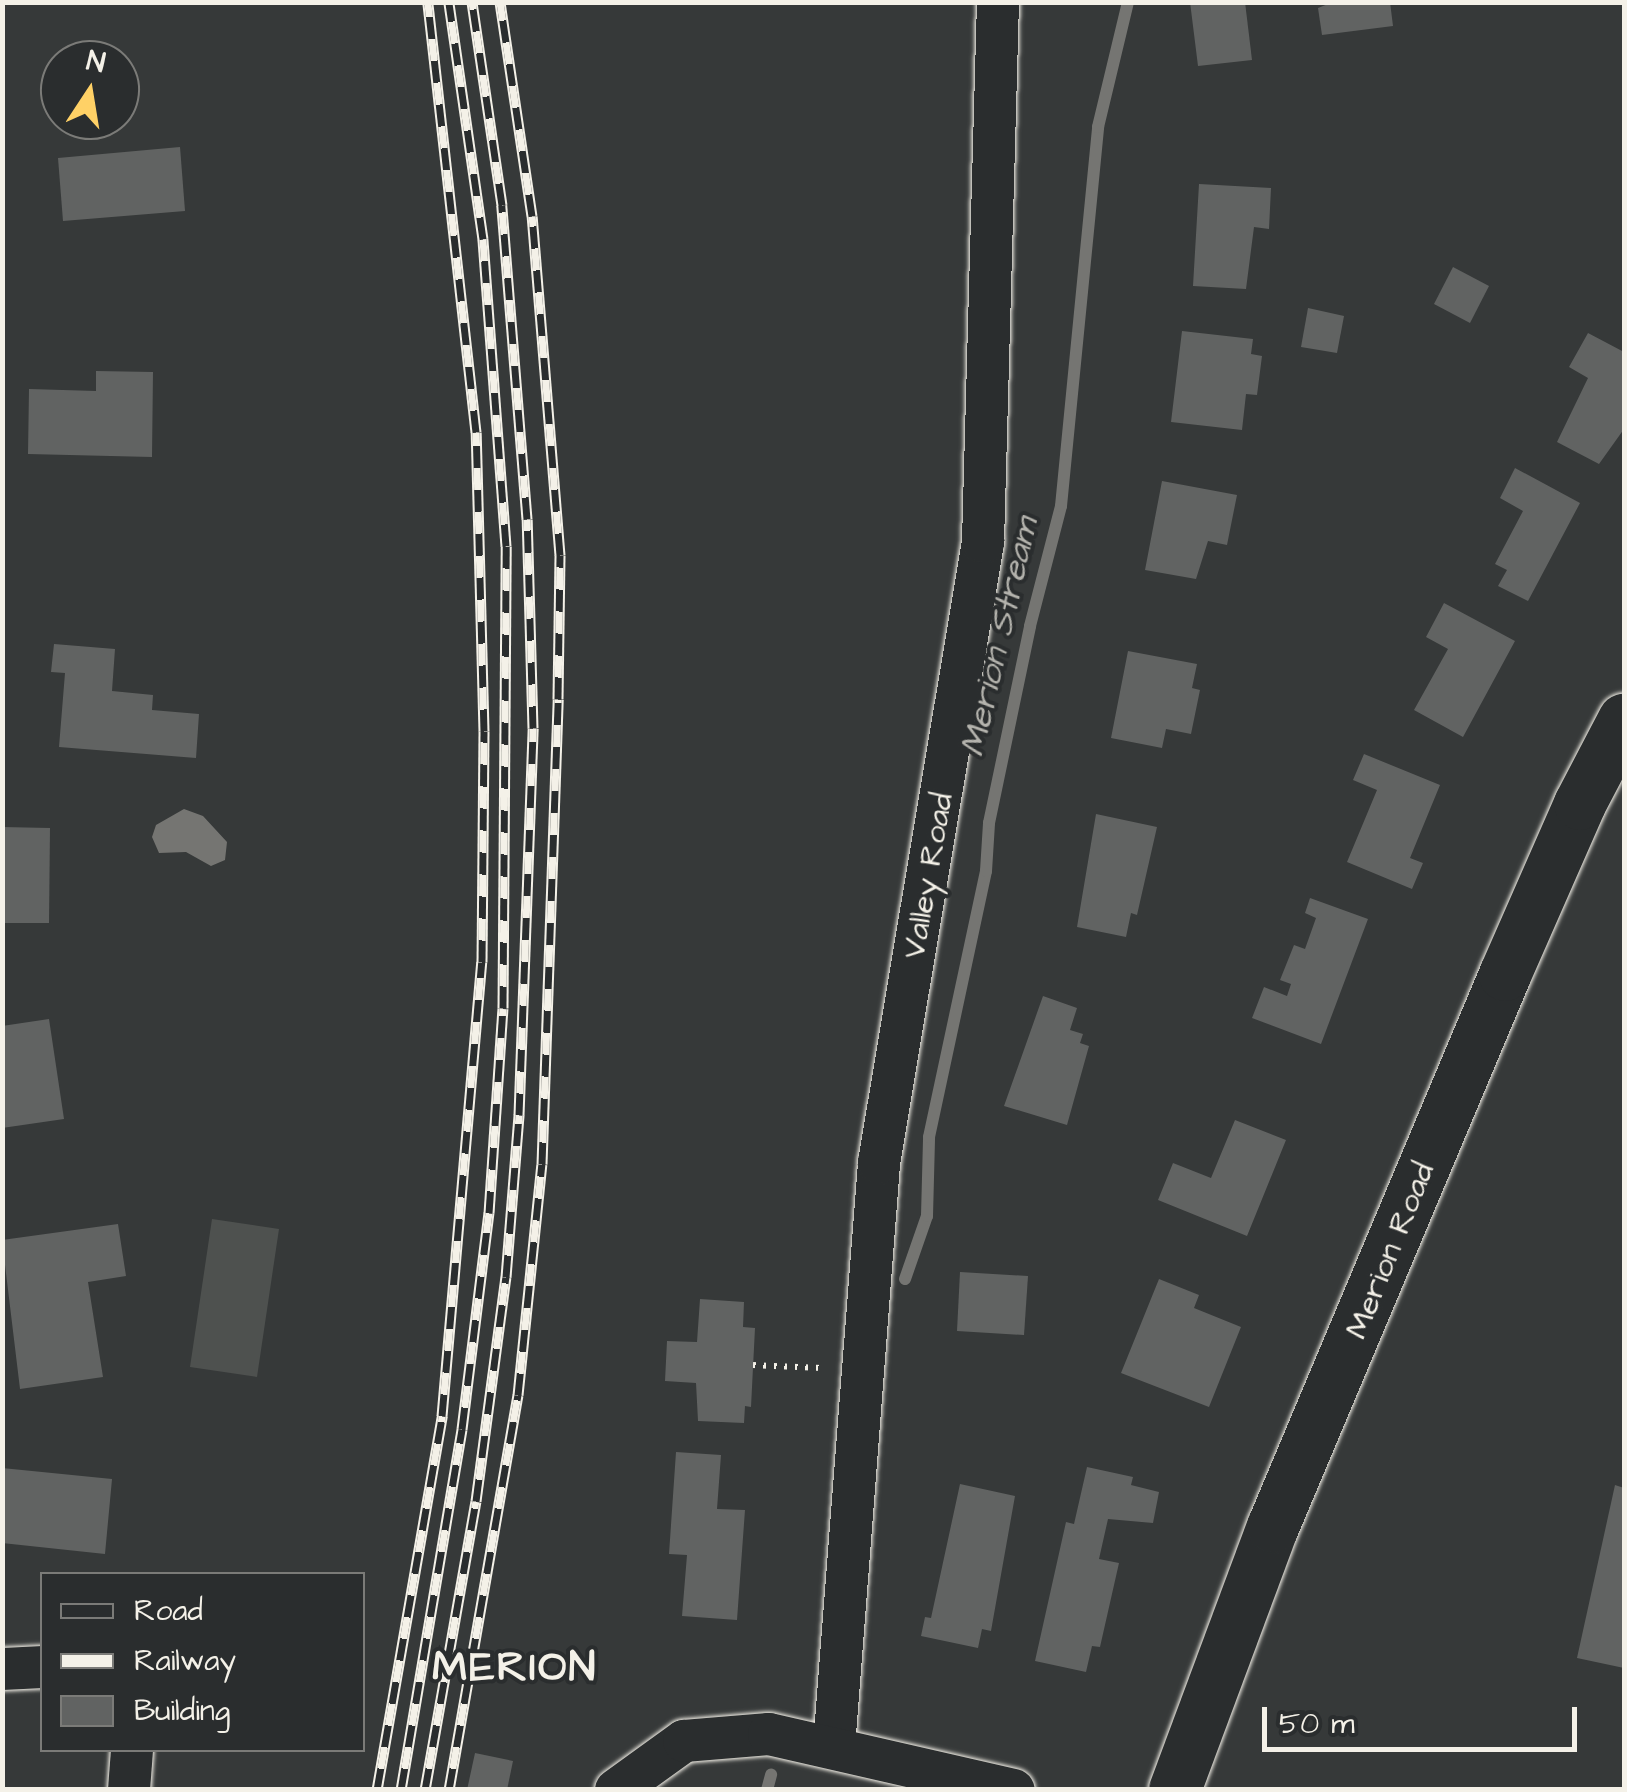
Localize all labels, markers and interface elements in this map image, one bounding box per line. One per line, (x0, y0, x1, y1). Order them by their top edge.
north arrow (40, 40, 140, 140)
text: N (83, 41, 109, 83)
water label: Merion Stream (952, 514, 1048, 760)
street label: Valley Road (896, 790, 962, 962)
street label: Merion Road (1338, 1157, 1444, 1345)
legend (40, 1572, 365, 1752)
text: Road (134, 1590, 203, 1632)
text: Railway (134, 1640, 236, 1682)
district label: MERION (432, 1643, 598, 1693)
scale bar (1267, 1687, 1582, 1749)
text: Building (134, 1690, 230, 1732)
text: 50 m (1279, 1703, 1355, 1745)

